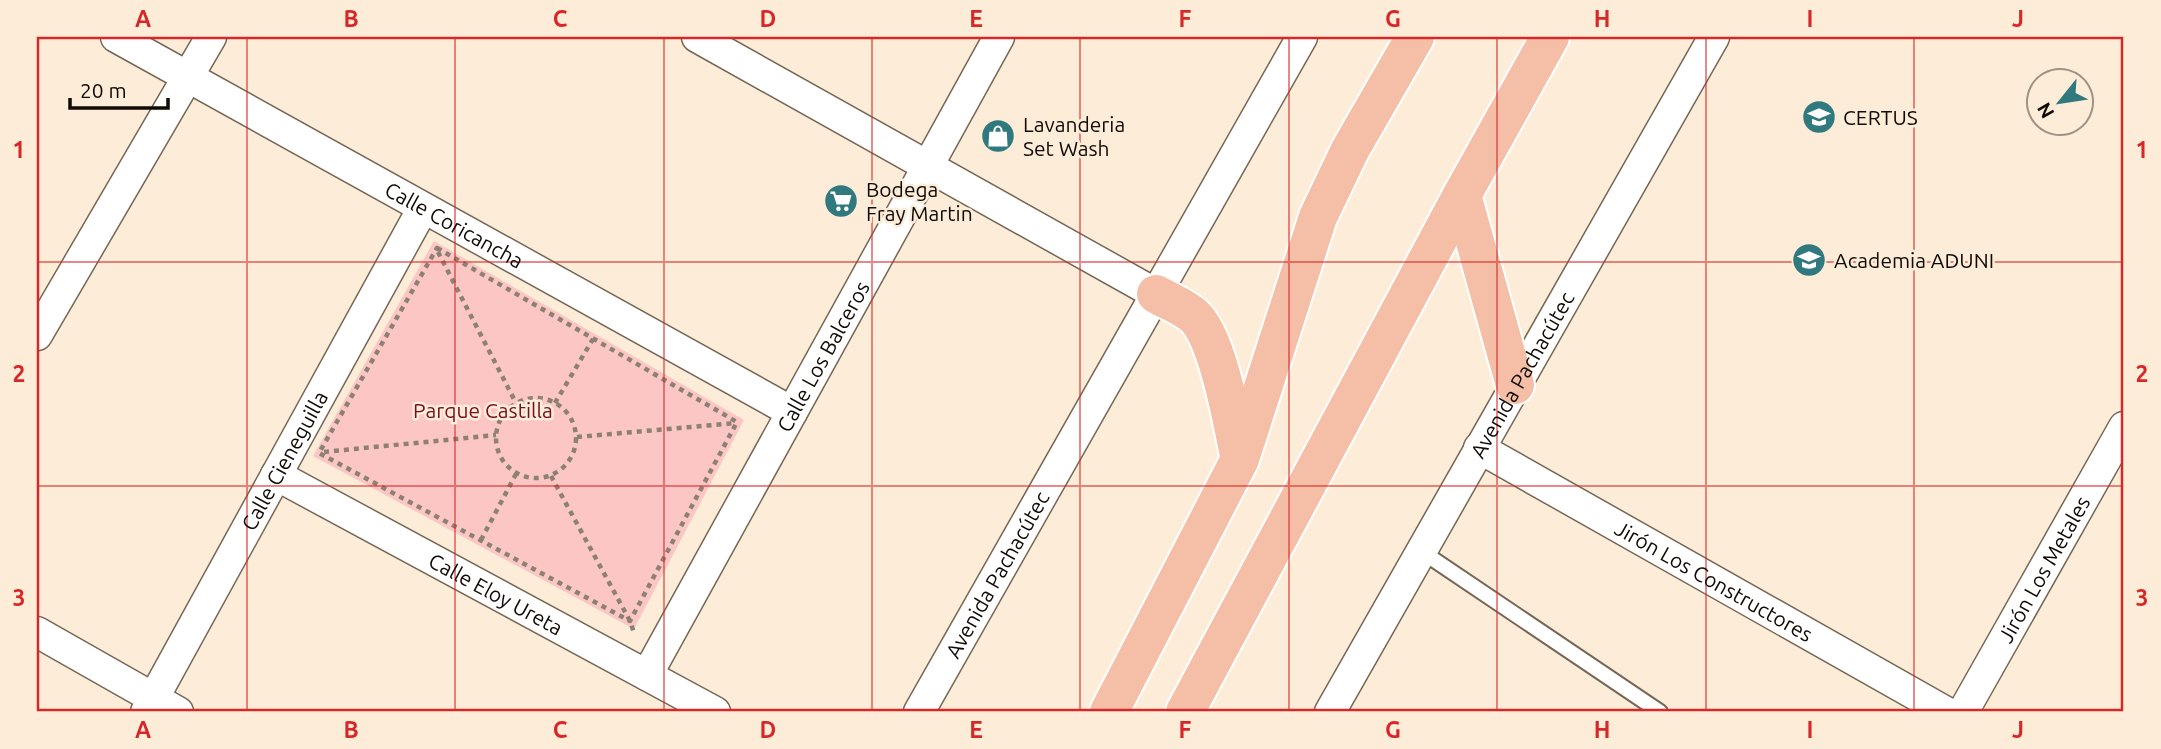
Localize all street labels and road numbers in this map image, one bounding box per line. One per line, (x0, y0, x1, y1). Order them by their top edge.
street label: Calle Coricancha (381, 177, 528, 273)
street label: Calle Los Balceros (772, 277, 874, 436)
street label: Avenida Pachacútec (1465, 287, 1579, 462)
street label: Calle Cieneguilla (236, 387, 332, 534)
street label: Avenida Pachacútec (940, 487, 1054, 662)
street label: Jirón Los Metales (1993, 492, 2095, 647)
street label: Jirón Los Constructores (1611, 516, 1817, 646)
street label: Calle Eloy Ureta (425, 548, 567, 640)

